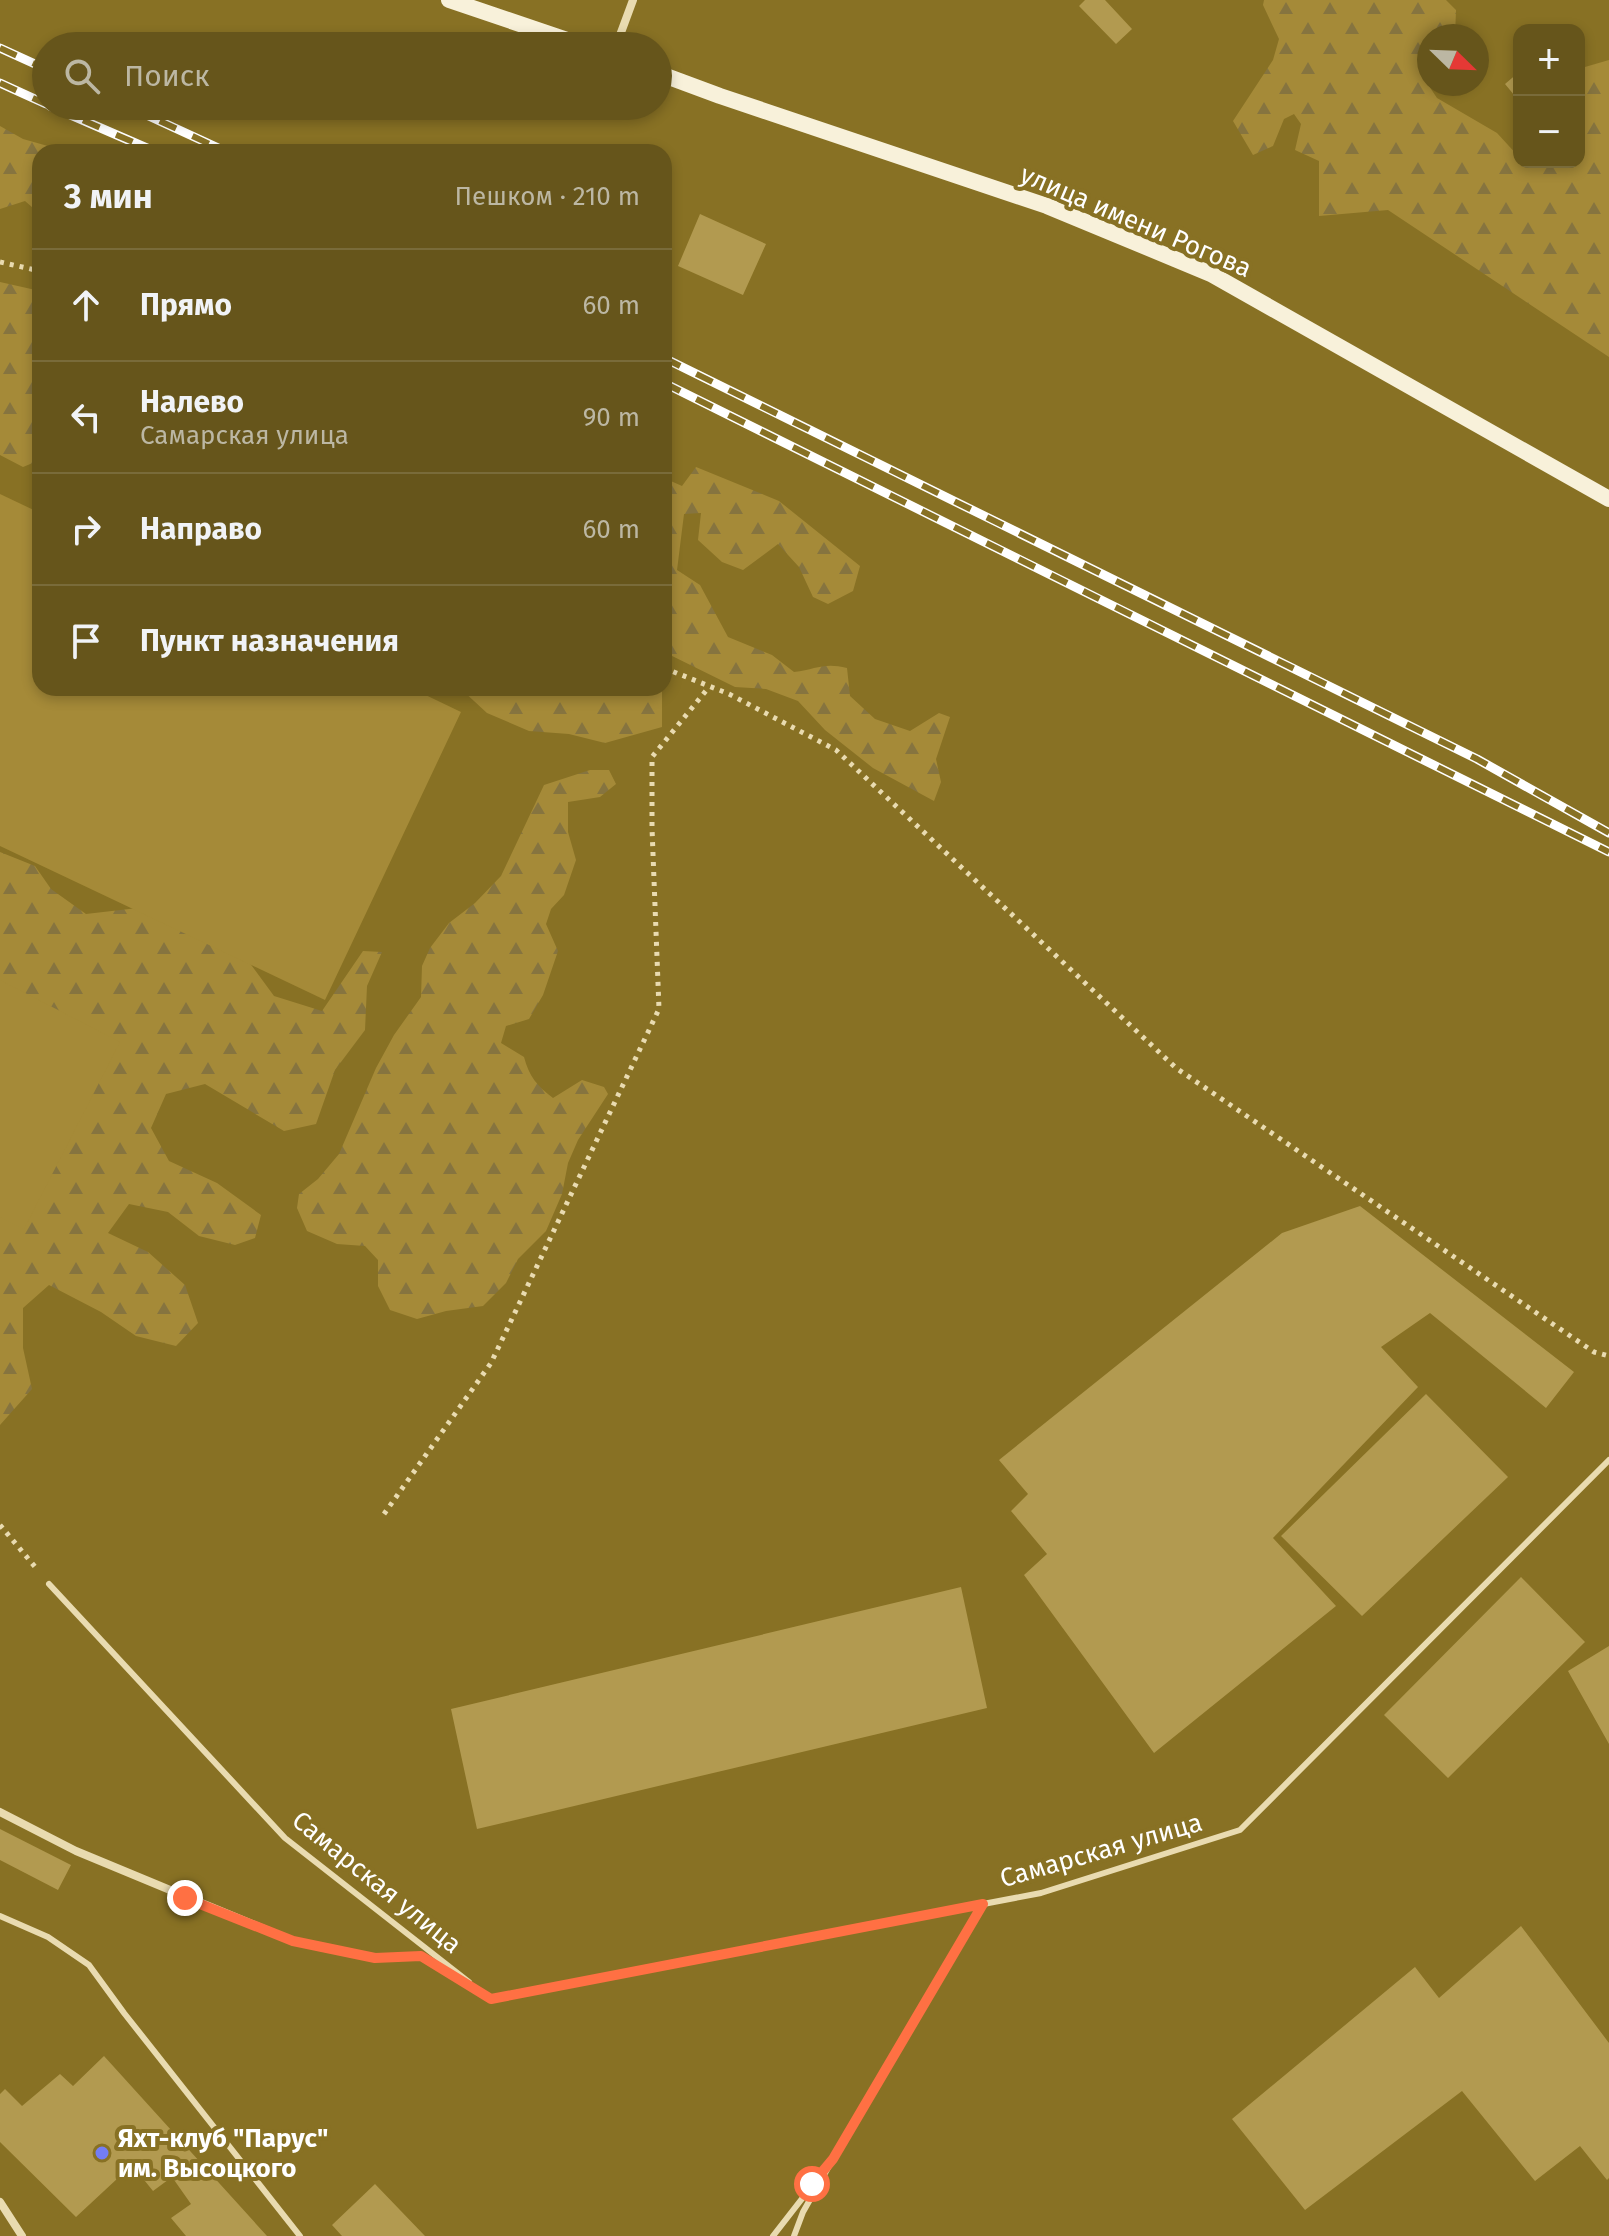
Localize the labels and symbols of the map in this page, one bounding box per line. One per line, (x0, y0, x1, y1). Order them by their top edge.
north arrow (1417, 24, 1489, 96)
street label: улица имени Рогова (1016, 159, 1256, 284)
street label: Самарская улица (286, 1805, 468, 1960)
street label: Самарская улица (997, 1807, 1206, 1894)
route end (167, 1880, 203, 1916)
place label: Яхт-клуб "Парус" им. Высоцкого (118, 2123, 328, 2184)
marker: Яхт-клуб "Парус" им. Высоцкого (93, 2144, 111, 2162)
route start (794, 2166, 830, 2202)

